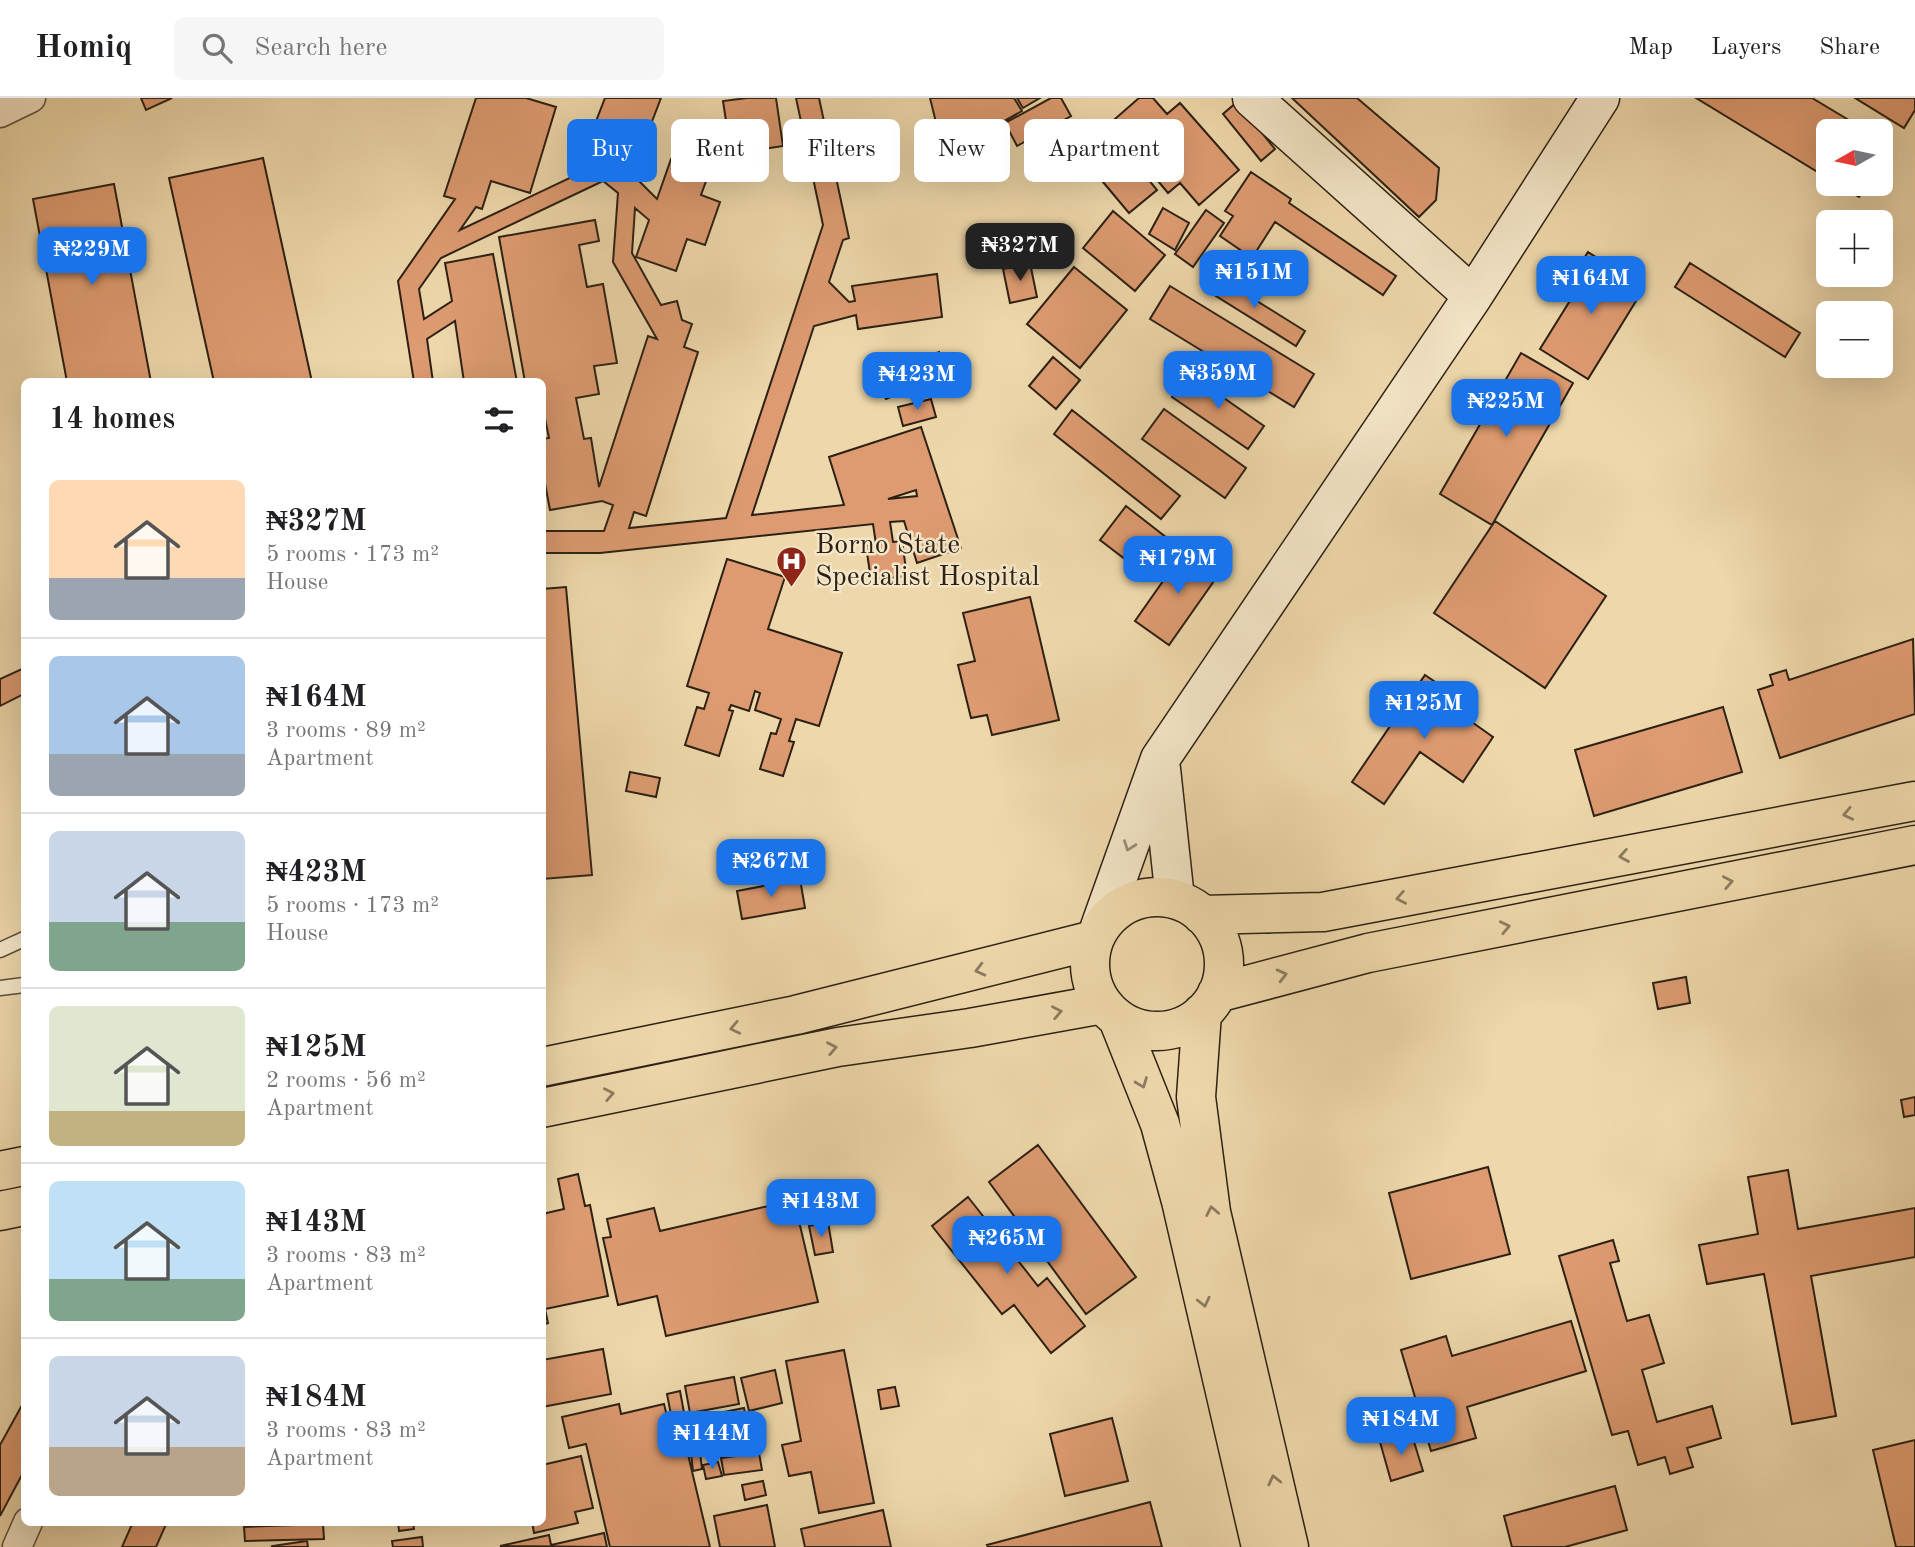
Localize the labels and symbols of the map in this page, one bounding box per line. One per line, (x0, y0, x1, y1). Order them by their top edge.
north arrow (1816, 119, 1894, 196)
pin: ₦327M (971, 223, 1069, 283)
pin: ₦229M (43, 228, 141, 287)
pin: ₦151M (1205, 250, 1303, 310)
pin: ₦164M (1542, 256, 1640, 316)
pin: ₦423M (868, 352, 966, 412)
pin: ₦359M (1169, 352, 1267, 411)
pin: ₦225M (1457, 380, 1555, 439)
place label: Borno State Specialist Hospital (815, 532, 1040, 592)
pin: ₦179M (1129, 536, 1227, 596)
hospital icon: Borno State Specialist Hospital (775, 545, 809, 589)
pin: ₦125M (1375, 682, 1473, 741)
one-way arrow (1842, 806, 1854, 821)
pin: ₦267M (722, 840, 820, 899)
one-way arrow (1123, 840, 1137, 852)
one-way arrow (1619, 848, 1630, 863)
one-way arrow (1722, 876, 1734, 891)
one-way arrow (1395, 890, 1407, 905)
one-way arrow (1499, 921, 1511, 936)
one-way arrow (974, 962, 986, 976)
one-way arrow (1276, 969, 1288, 983)
one-way arrow (1051, 1005, 1063, 1020)
one-way arrow (729, 1019, 741, 1034)
one-way arrow (826, 1041, 838, 1056)
one-way arrow (1133, 1077, 1147, 1089)
one-way arrow (603, 1087, 615, 1102)
pin: ₦143M (772, 1180, 870, 1239)
one-way arrow (1205, 1205, 1220, 1217)
pin: ₦265M (958, 1216, 1056, 1276)
one-way arrow (1196, 1295, 1211, 1307)
pin: ₦184M (1352, 1398, 1450, 1457)
pin: ₦144M (663, 1412, 761, 1471)
one-way arrow (1267, 1475, 1282, 1487)

